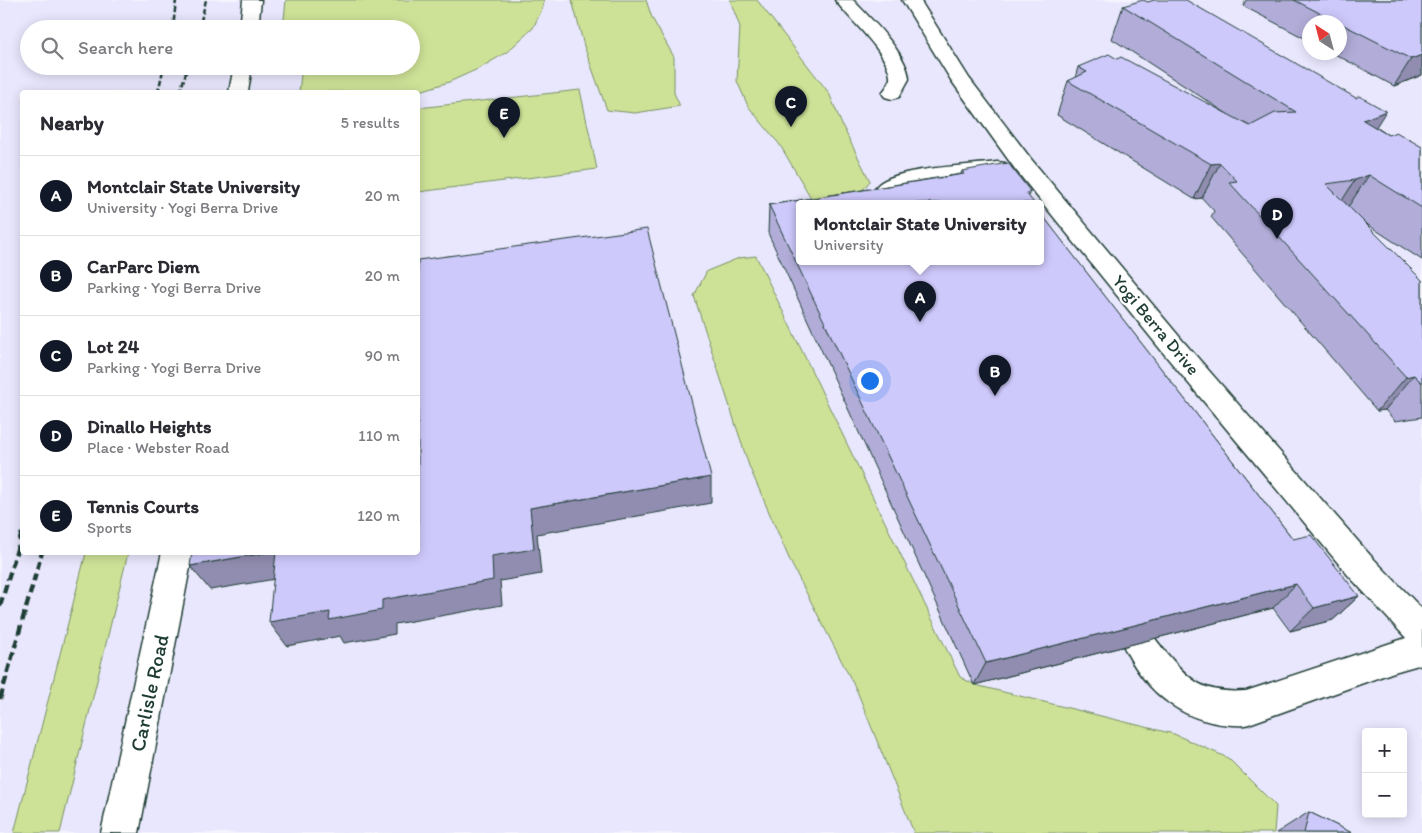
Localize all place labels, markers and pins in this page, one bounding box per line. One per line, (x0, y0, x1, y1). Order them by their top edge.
pin: C (775, 86, 807, 127)
pin: E (488, 97, 520, 138)
pin: D (1261, 198, 1293, 239)
pin: A (904, 281, 936, 322)
pin: B (979, 355, 1011, 396)

